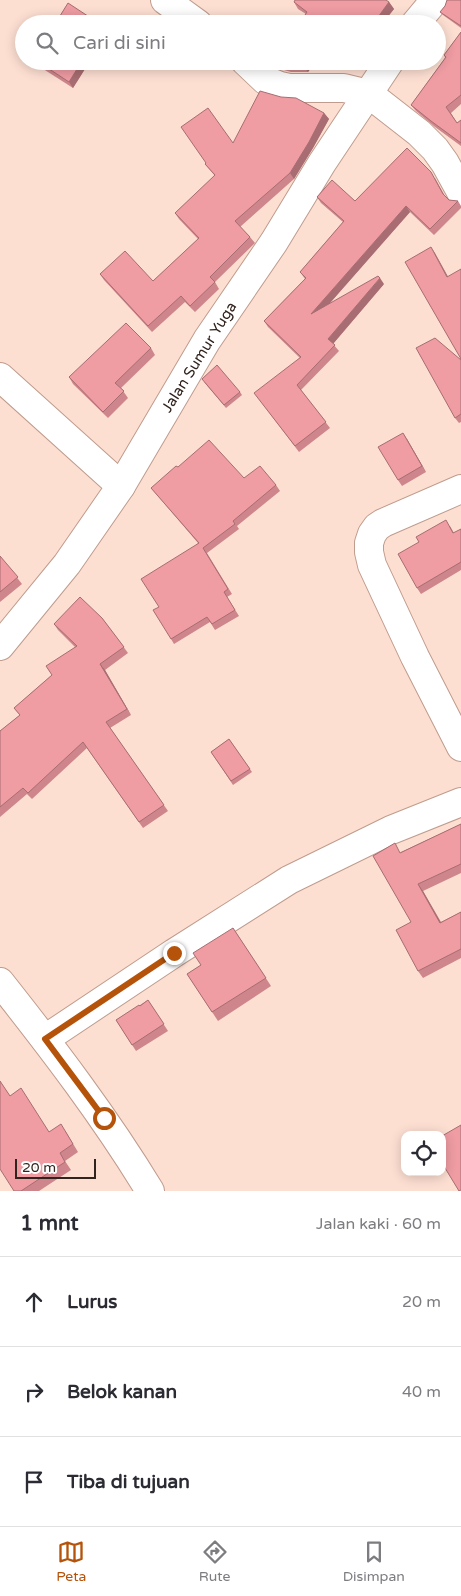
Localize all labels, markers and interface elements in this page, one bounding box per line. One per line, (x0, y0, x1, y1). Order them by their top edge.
search box (15, 15, 446, 70)
icon: search (33, 29, 61, 57)
text: Cari di sini (73, 32, 166, 54)
street label: Jalan Sumur Yuga (158, 298, 240, 416)
route end (163, 942, 186, 965)
route start (93, 1107, 116, 1130)
map controls (401, 1131, 446, 1176)
button: locate (401, 1131, 446, 1176)
scale bar (15, 1156, 96, 1179)
text: 20 m (22, 1159, 56, 1176)
text: 1 mnt (20, 1211, 79, 1236)
text: Jalan kaki · 60 m (316, 1214, 441, 1234)
icon: ahead (20, 1288, 48, 1316)
text: Lurus (67, 1291, 117, 1313)
text: 20 m (402, 1292, 441, 1312)
icon: right (20, 1378, 48, 1406)
text: Belok kanan (67, 1381, 177, 1403)
text: 40 m (402, 1382, 441, 1402)
icon: arrive (20, 1468, 48, 1496)
text: Tiba di tujuan (67, 1471, 190, 1493)
tab: Peta (56, 1538, 86, 1585)
tab: Rute (199, 1538, 230, 1585)
tab: Disimpan (343, 1538, 405, 1585)

